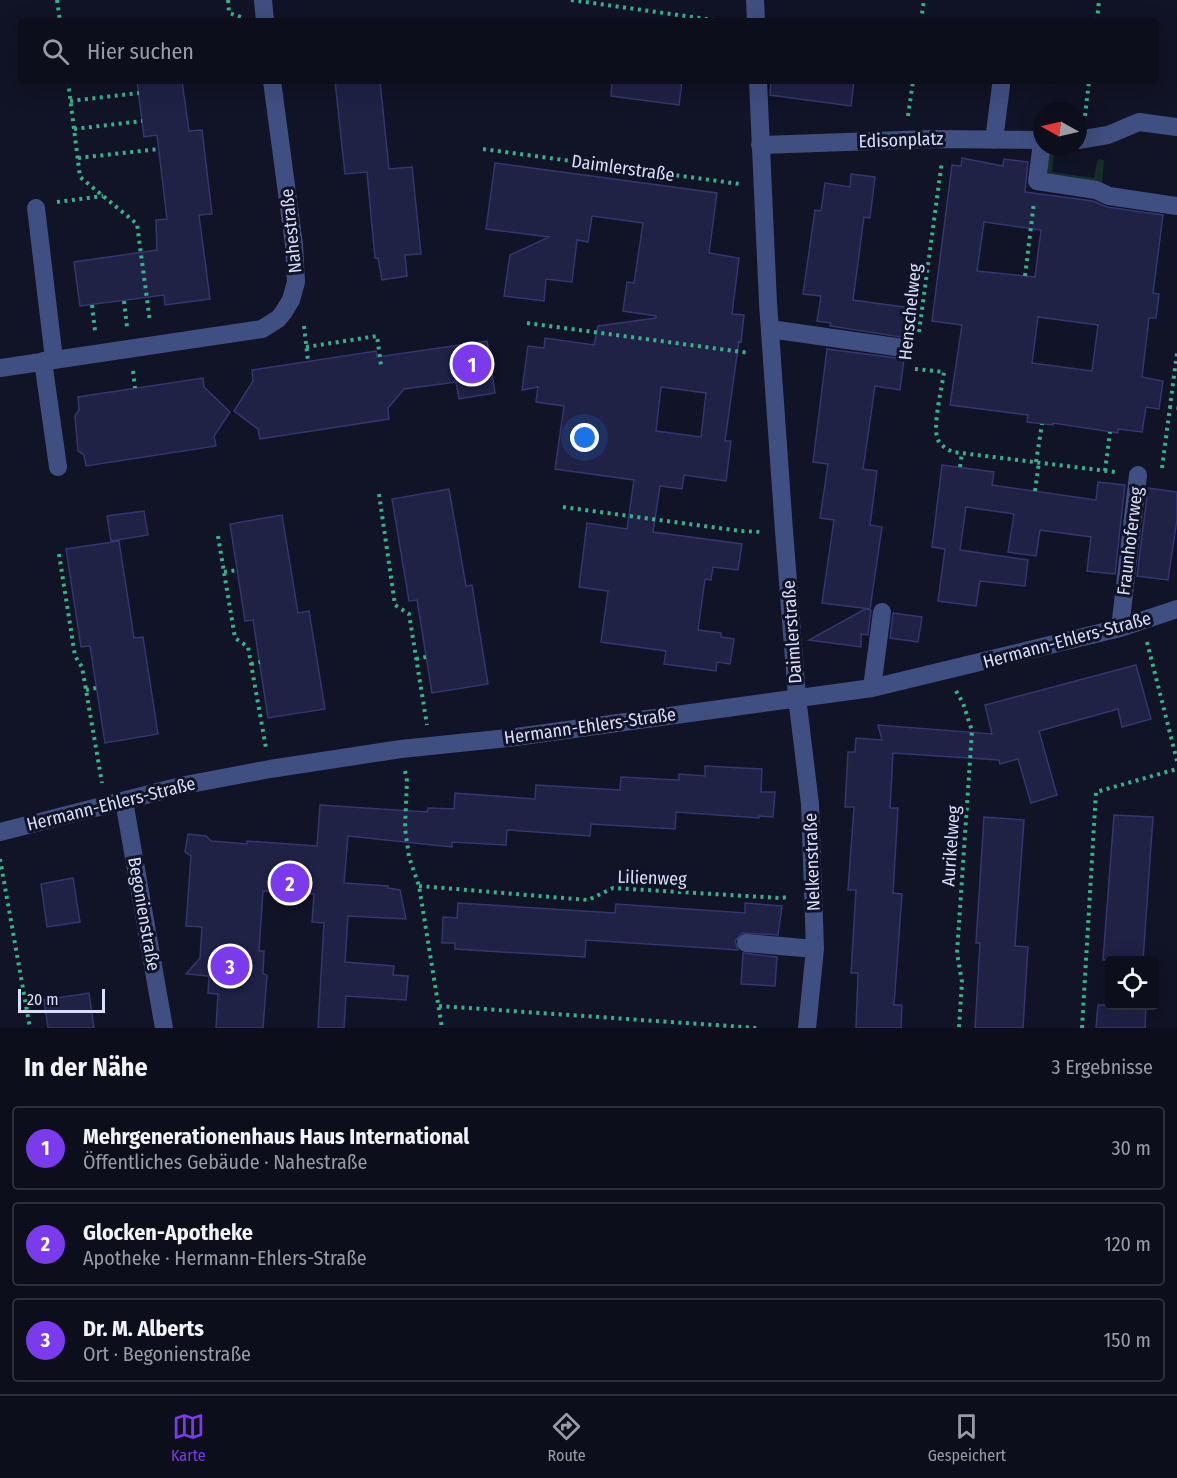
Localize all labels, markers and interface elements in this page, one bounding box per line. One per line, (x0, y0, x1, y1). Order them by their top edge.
search box (18, 18, 1159, 84)
icon: search (39, 35, 72, 68)
text: Hier suchen (87, 38, 194, 65)
north arrow (1033, 102, 1087, 156)
street label: Edisonplatz (858, 128, 944, 152)
street label: Daimlerstraße (570, 150, 676, 186)
street label: Nahestraße (276, 188, 306, 274)
street label: Henschelweg (894, 262, 926, 361)
pin: 1 (452, 342, 492, 386)
your location (570, 423, 599, 452)
street label: Fraunhoferweg (1112, 485, 1148, 597)
street label: Daimlerstraße (777, 579, 807, 684)
street label: Hermann-Ehlers-Straße (981, 607, 1154, 673)
street label: Hermann-Ehlers-Straße (503, 703, 677, 749)
street label: Hermann-Ehlers-Straße (24, 772, 198, 836)
street label: Aurikelweg (937, 804, 965, 887)
street label: Nelkenstraße (799, 813, 825, 911)
street label: Begonienstraße (123, 855, 165, 973)
pin: 2 (270, 860, 310, 906)
street label: Lilienweg (617, 866, 688, 890)
pin: 3 (210, 944, 250, 988)
map controls (1105, 956, 1159, 1010)
button: locate (1105, 956, 1159, 1010)
scale bar (18, 986, 105, 1014)
text: 20 m (27, 990, 58, 1009)
text: In der Nähe (24, 1052, 148, 1083)
text: 3 Ergebnisse (1051, 1055, 1153, 1079)
text: Mehrgenerationenhaus Haus International (83, 1123, 469, 1150)
text: 1 (41, 1136, 50, 1160)
text: 30 m (1111, 1136, 1151, 1160)
text: Öffentliches Gebäude · Nahestraße (83, 1150, 367, 1174)
text: Glocken-Apotheke (83, 1219, 253, 1246)
text: 2 (41, 1232, 50, 1256)
text: 120 m (1104, 1232, 1151, 1256)
text: Apotheke · Hermann-Ehlers-Straße (83, 1246, 367, 1270)
text: Dr. M. Alberts (83, 1315, 204, 1342)
text: 3 (41, 1328, 50, 1352)
text: 150 m (1104, 1328, 1151, 1352)
text: Ort · Begonienstraße (83, 1342, 251, 1366)
tab: Karte (171, 1410, 206, 1465)
tab: Route (548, 1410, 586, 1465)
tab: Gespeichert (928, 1410, 1006, 1465)

